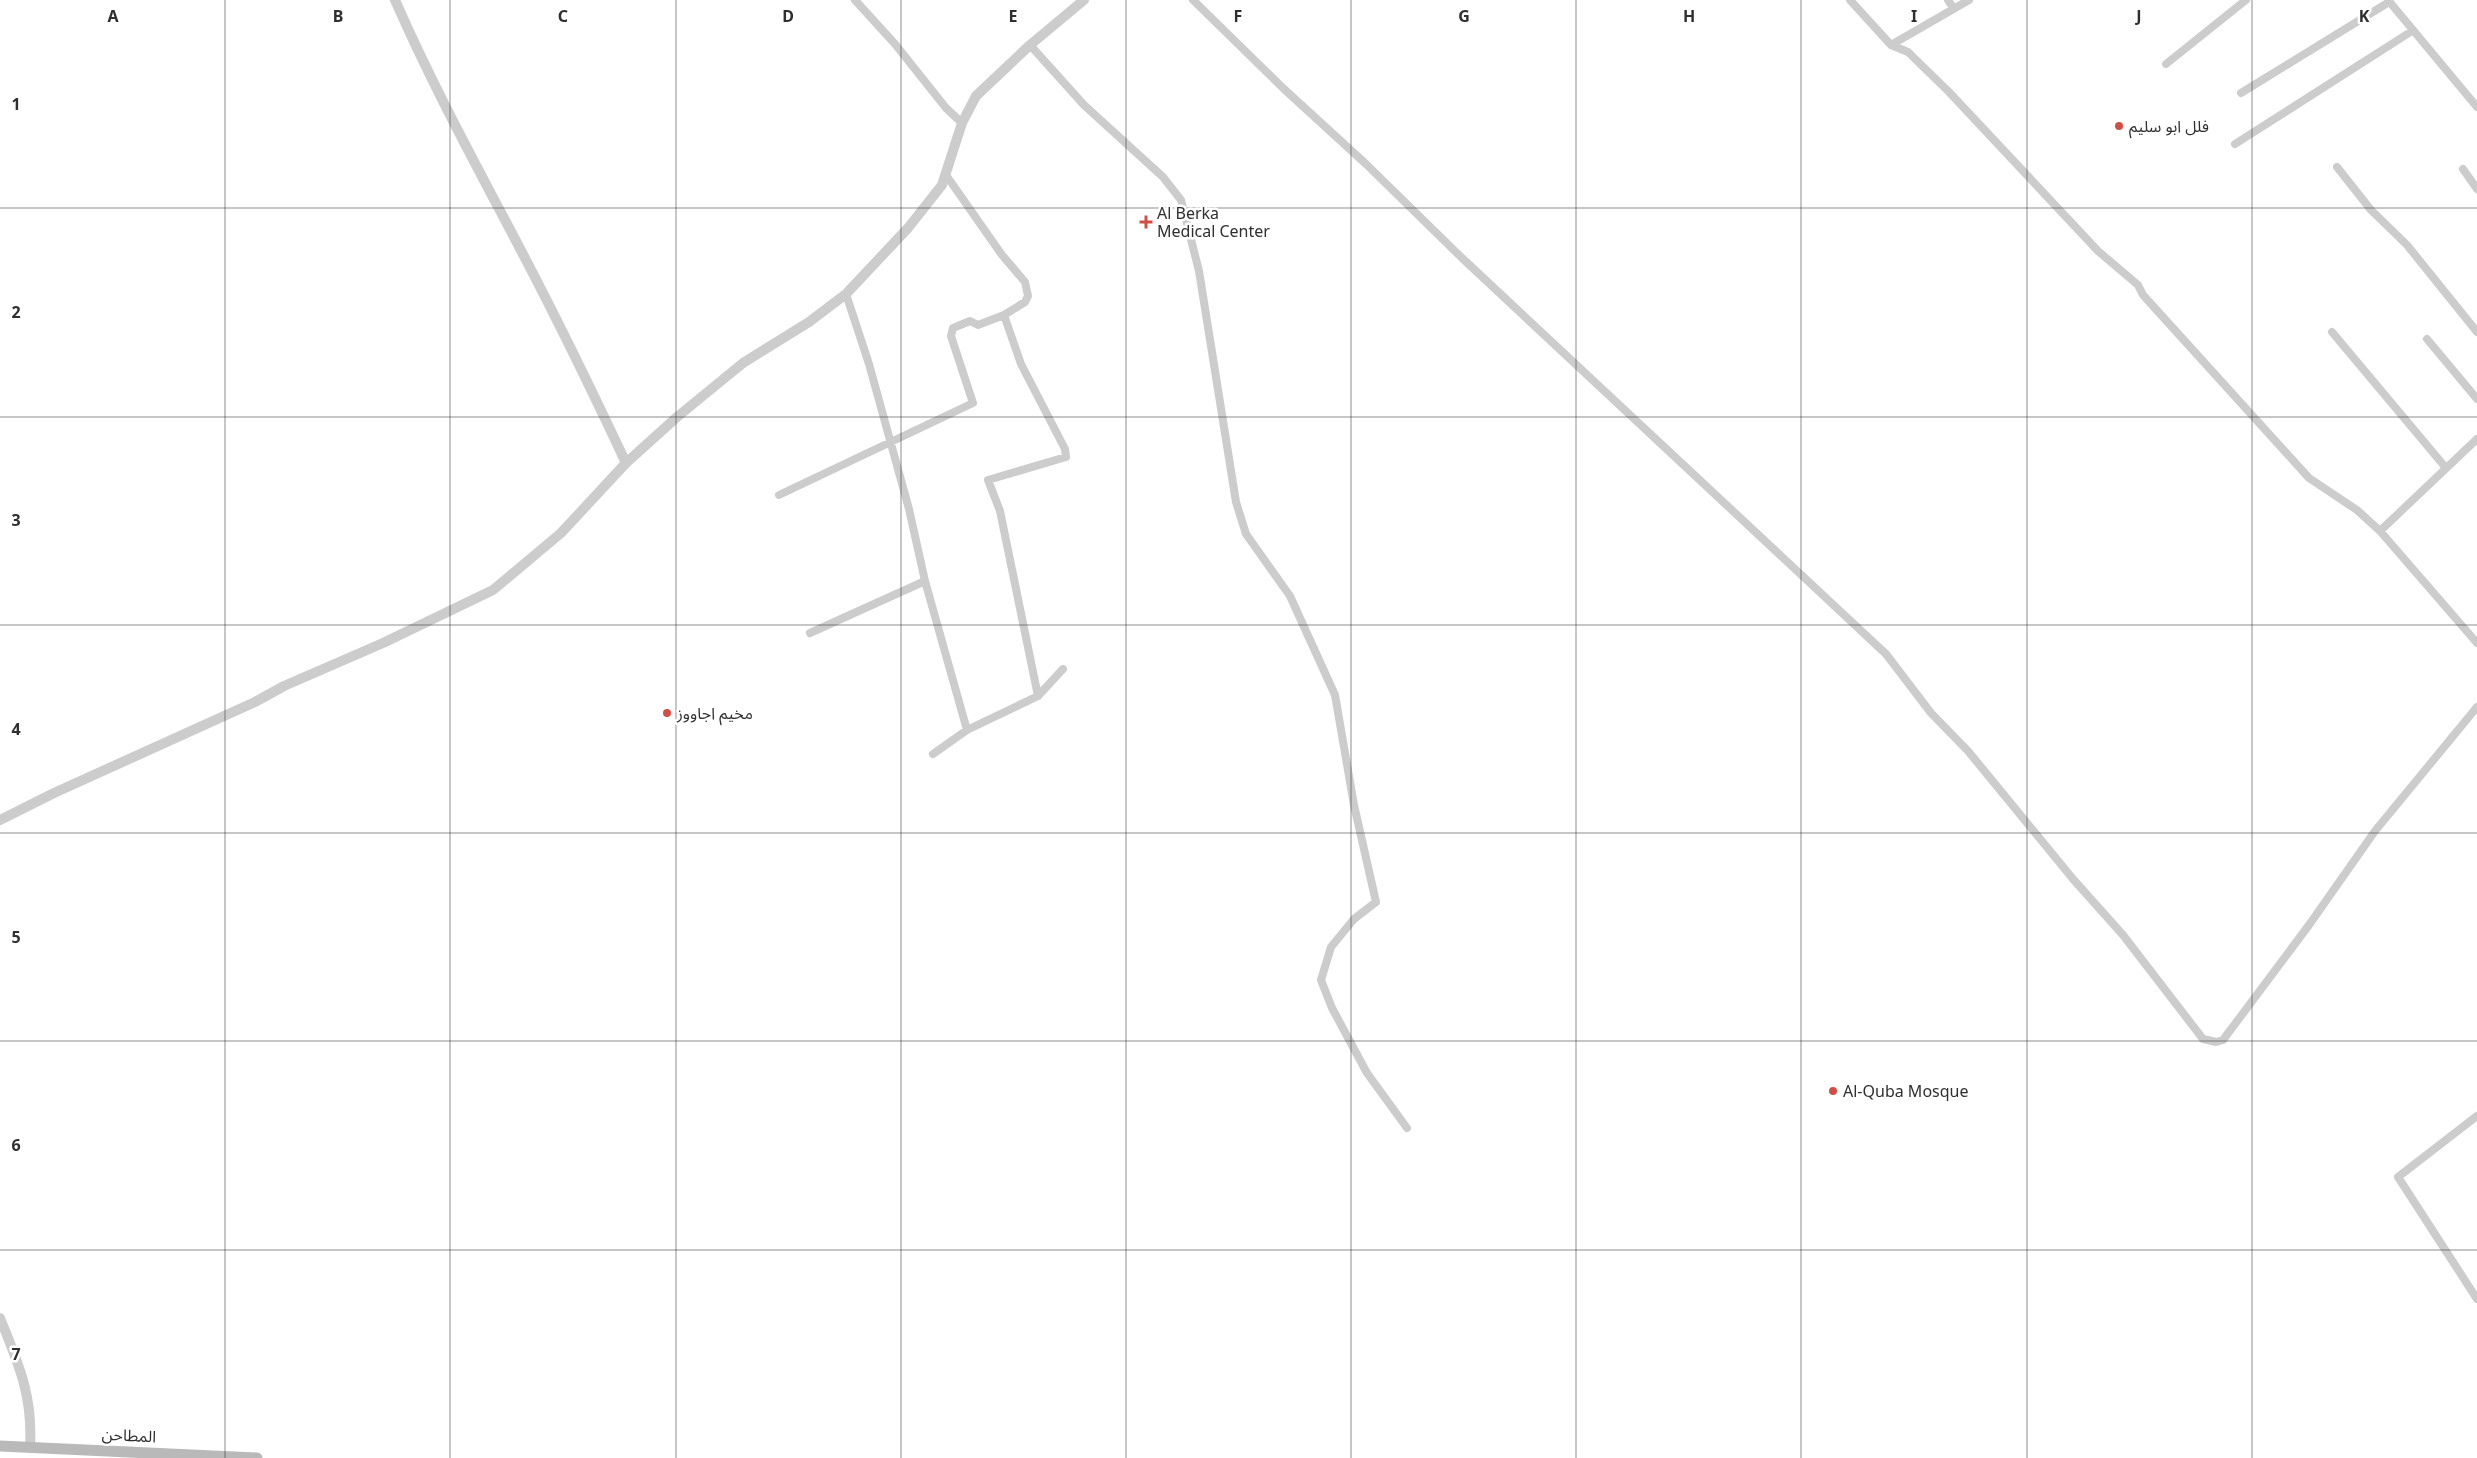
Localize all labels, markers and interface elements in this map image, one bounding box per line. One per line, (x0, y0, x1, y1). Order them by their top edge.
text: A (107, 5, 119, 27)
text: B (333, 5, 343, 27)
text: C (558, 5, 568, 27)
text: D (782, 5, 794, 27)
text: E (1009, 5, 1018, 27)
text: F (1234, 5, 1242, 27)
text: G (1458, 5, 1470, 27)
text: H (1683, 5, 1695, 27)
text: I (1911, 5, 1917, 27)
text: J (2134, 5, 2142, 27)
text: K (2359, 5, 2370, 27)
text: 1 (11, 93, 21, 115)
place label: فلل ابو سليم (2129, 115, 2209, 139)
marker: فلل ابو سليم (2113, 120, 2125, 132)
place label: Al Berka Medical Center (1157, 202, 1270, 242)
marker: Al Berka Medical Center (1139, 215, 1153, 229)
text: 2 (11, 301, 21, 323)
text: 3 (11, 509, 21, 531)
place label: مخيم اجاووز (676, 702, 753, 726)
marker: مخيم اجاووز (661, 707, 673, 719)
text: 4 (11, 718, 21, 740)
text: 5 (11, 926, 21, 948)
place label: Al-Quba Mosque (1843, 1080, 1968, 1102)
marker: Al-Quba Mosque (1827, 1085, 1839, 1097)
text: 6 (11, 1134, 21, 1156)
text: 7 (11, 1343, 21, 1365)
street label: المطاحن (101, 1423, 157, 1447)

